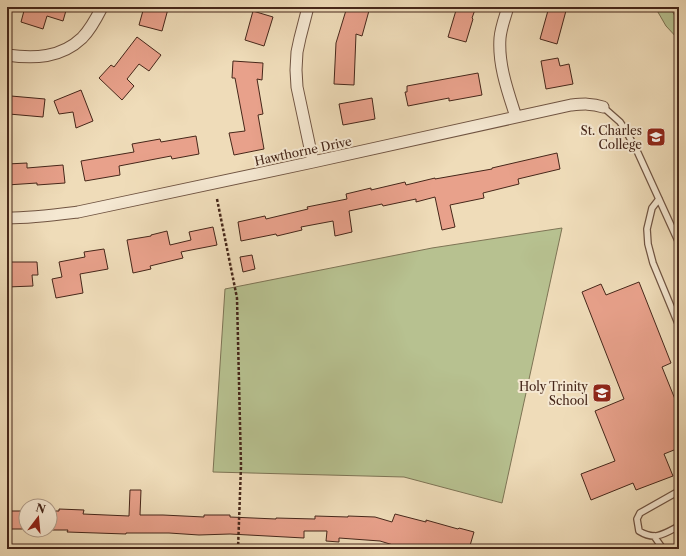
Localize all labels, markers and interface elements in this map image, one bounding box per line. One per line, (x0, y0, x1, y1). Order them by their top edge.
place label: St. Charles College (581, 123, 642, 152)
school or university icon: St. Charles College (645, 126, 667, 148)
street label: Hawthorne Drive (253, 133, 353, 169)
place label: Holy Trinity School (519, 379, 588, 408)
school or university icon: Holy Trinity School (591, 382, 613, 404)
north arrow (18, 498, 58, 538)
text: N (34, 500, 48, 517)

